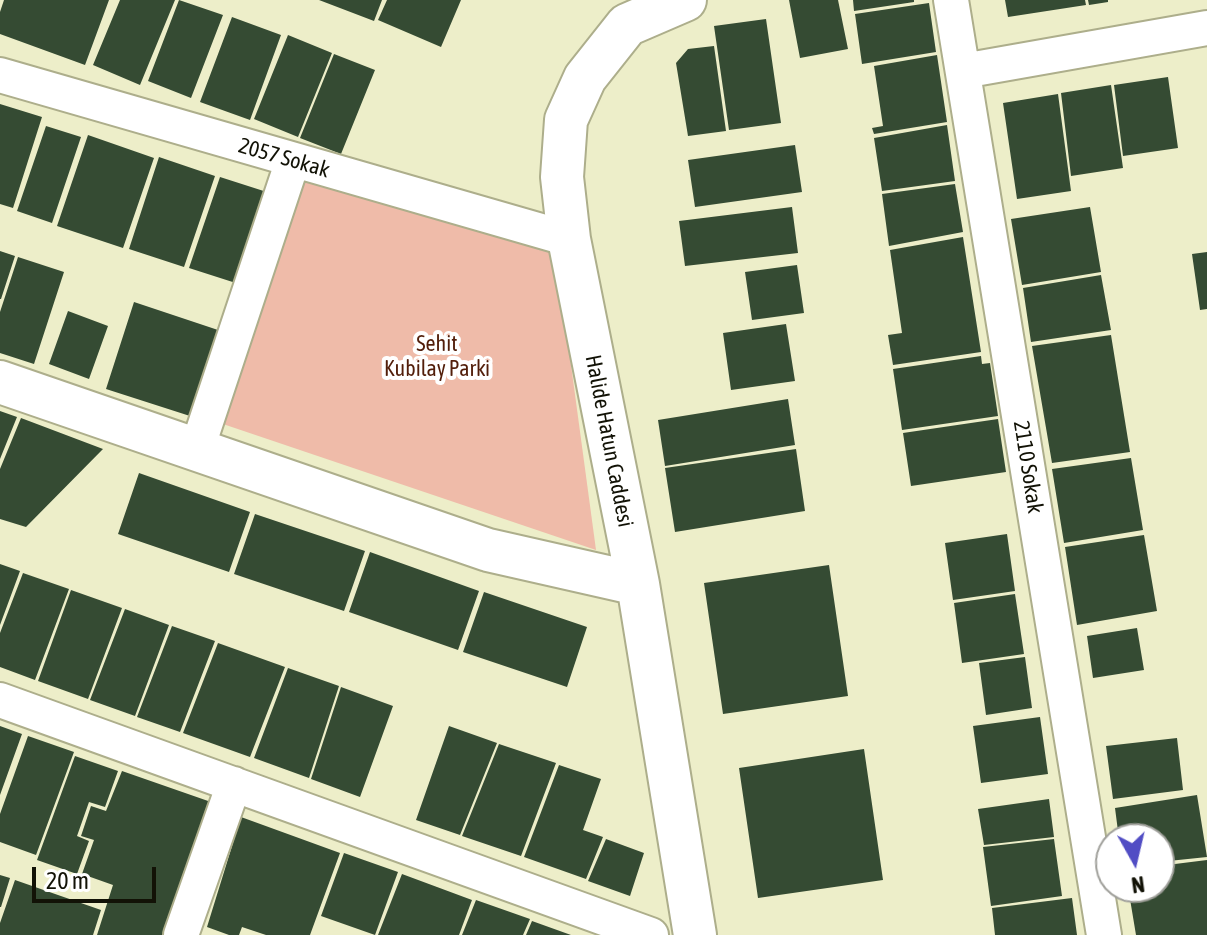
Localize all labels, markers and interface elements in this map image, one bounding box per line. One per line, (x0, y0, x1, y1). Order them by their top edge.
street label: 2057 Sokak (235, 132, 333, 184)
park label: Sehit Kubilay Parki (384, 331, 490, 382)
street label: Halide Hatun Caddesi (579, 353, 639, 529)
street label: 2110 Sokak (1008, 419, 1048, 515)
north arrow (1095, 823, 1175, 903)
scale bar (36, 851, 160, 901)
text: 20 m (46, 867, 89, 894)
text: N (1130, 871, 1146, 899)

